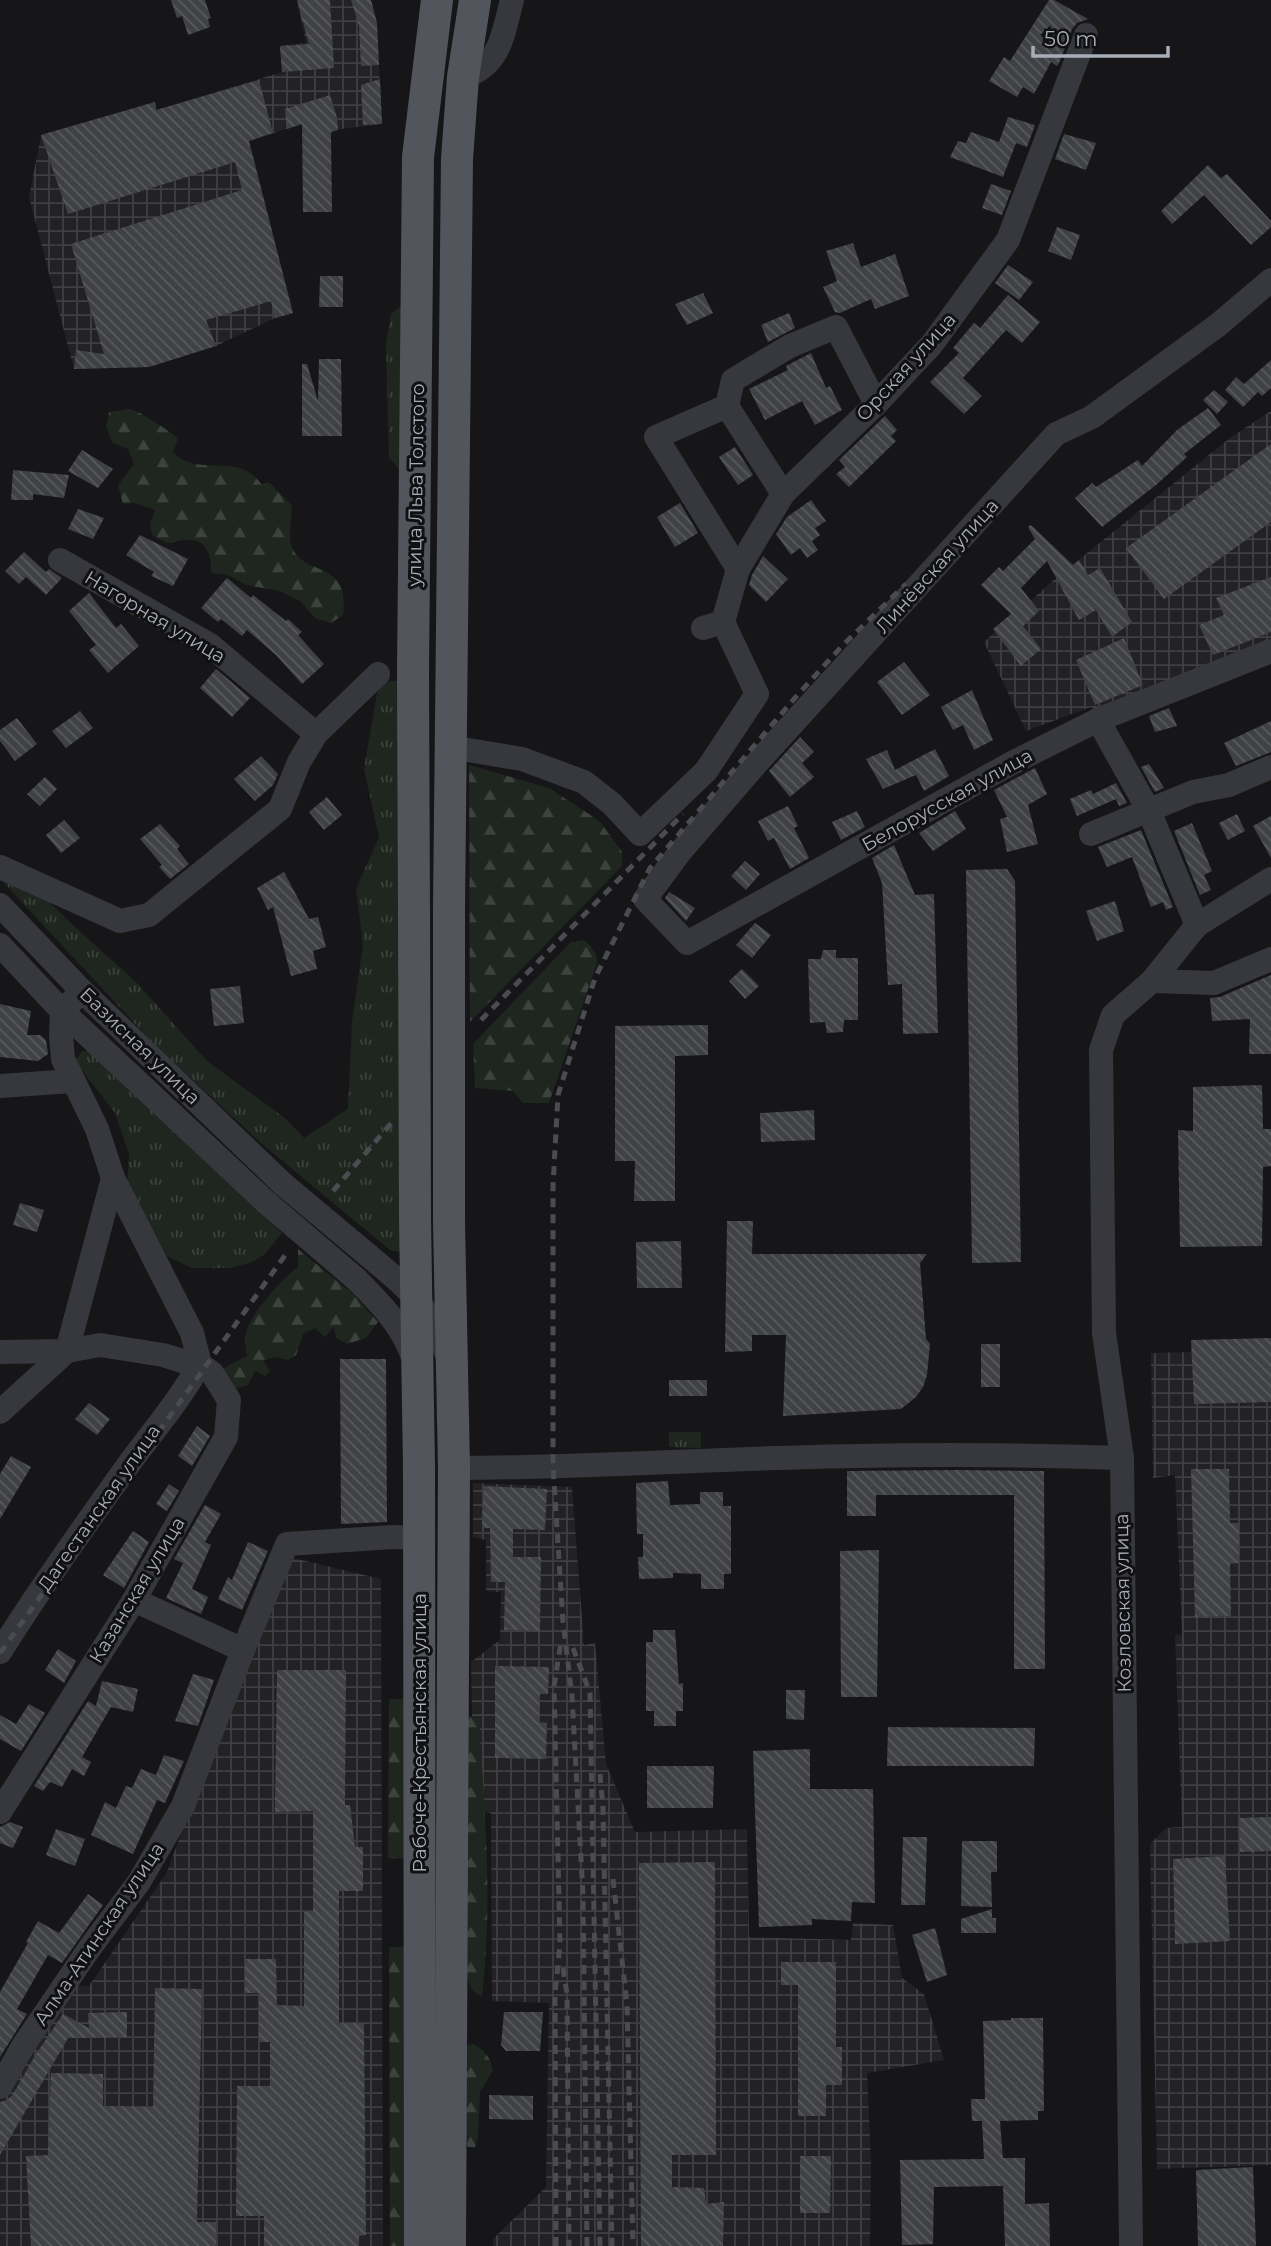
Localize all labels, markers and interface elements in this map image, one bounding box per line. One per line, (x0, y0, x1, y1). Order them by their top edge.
scale bar (1033, 14, 1168, 58)
text: 50 m (1044, 26, 1098, 51)
street label: Орская улица (851, 308, 961, 426)
street label: улица Льва Толстого (403, 383, 429, 588)
street label: Линёвская улица (871, 494, 1003, 638)
street label: Нагорная улица (80, 566, 230, 668)
street label: Белорусская улица (858, 744, 1036, 856)
street label: Базисная улица (75, 983, 205, 1109)
street label: Дагестанская улица (33, 1420, 165, 1596)
street label: Казанская улица (84, 1513, 190, 1667)
street label: Козловская улица (1110, 1513, 1136, 1693)
street label: Рабоче-Крестьянская улица (408, 1593, 431, 1873)
street label: Алма-Атинская улица (29, 1838, 169, 2030)

